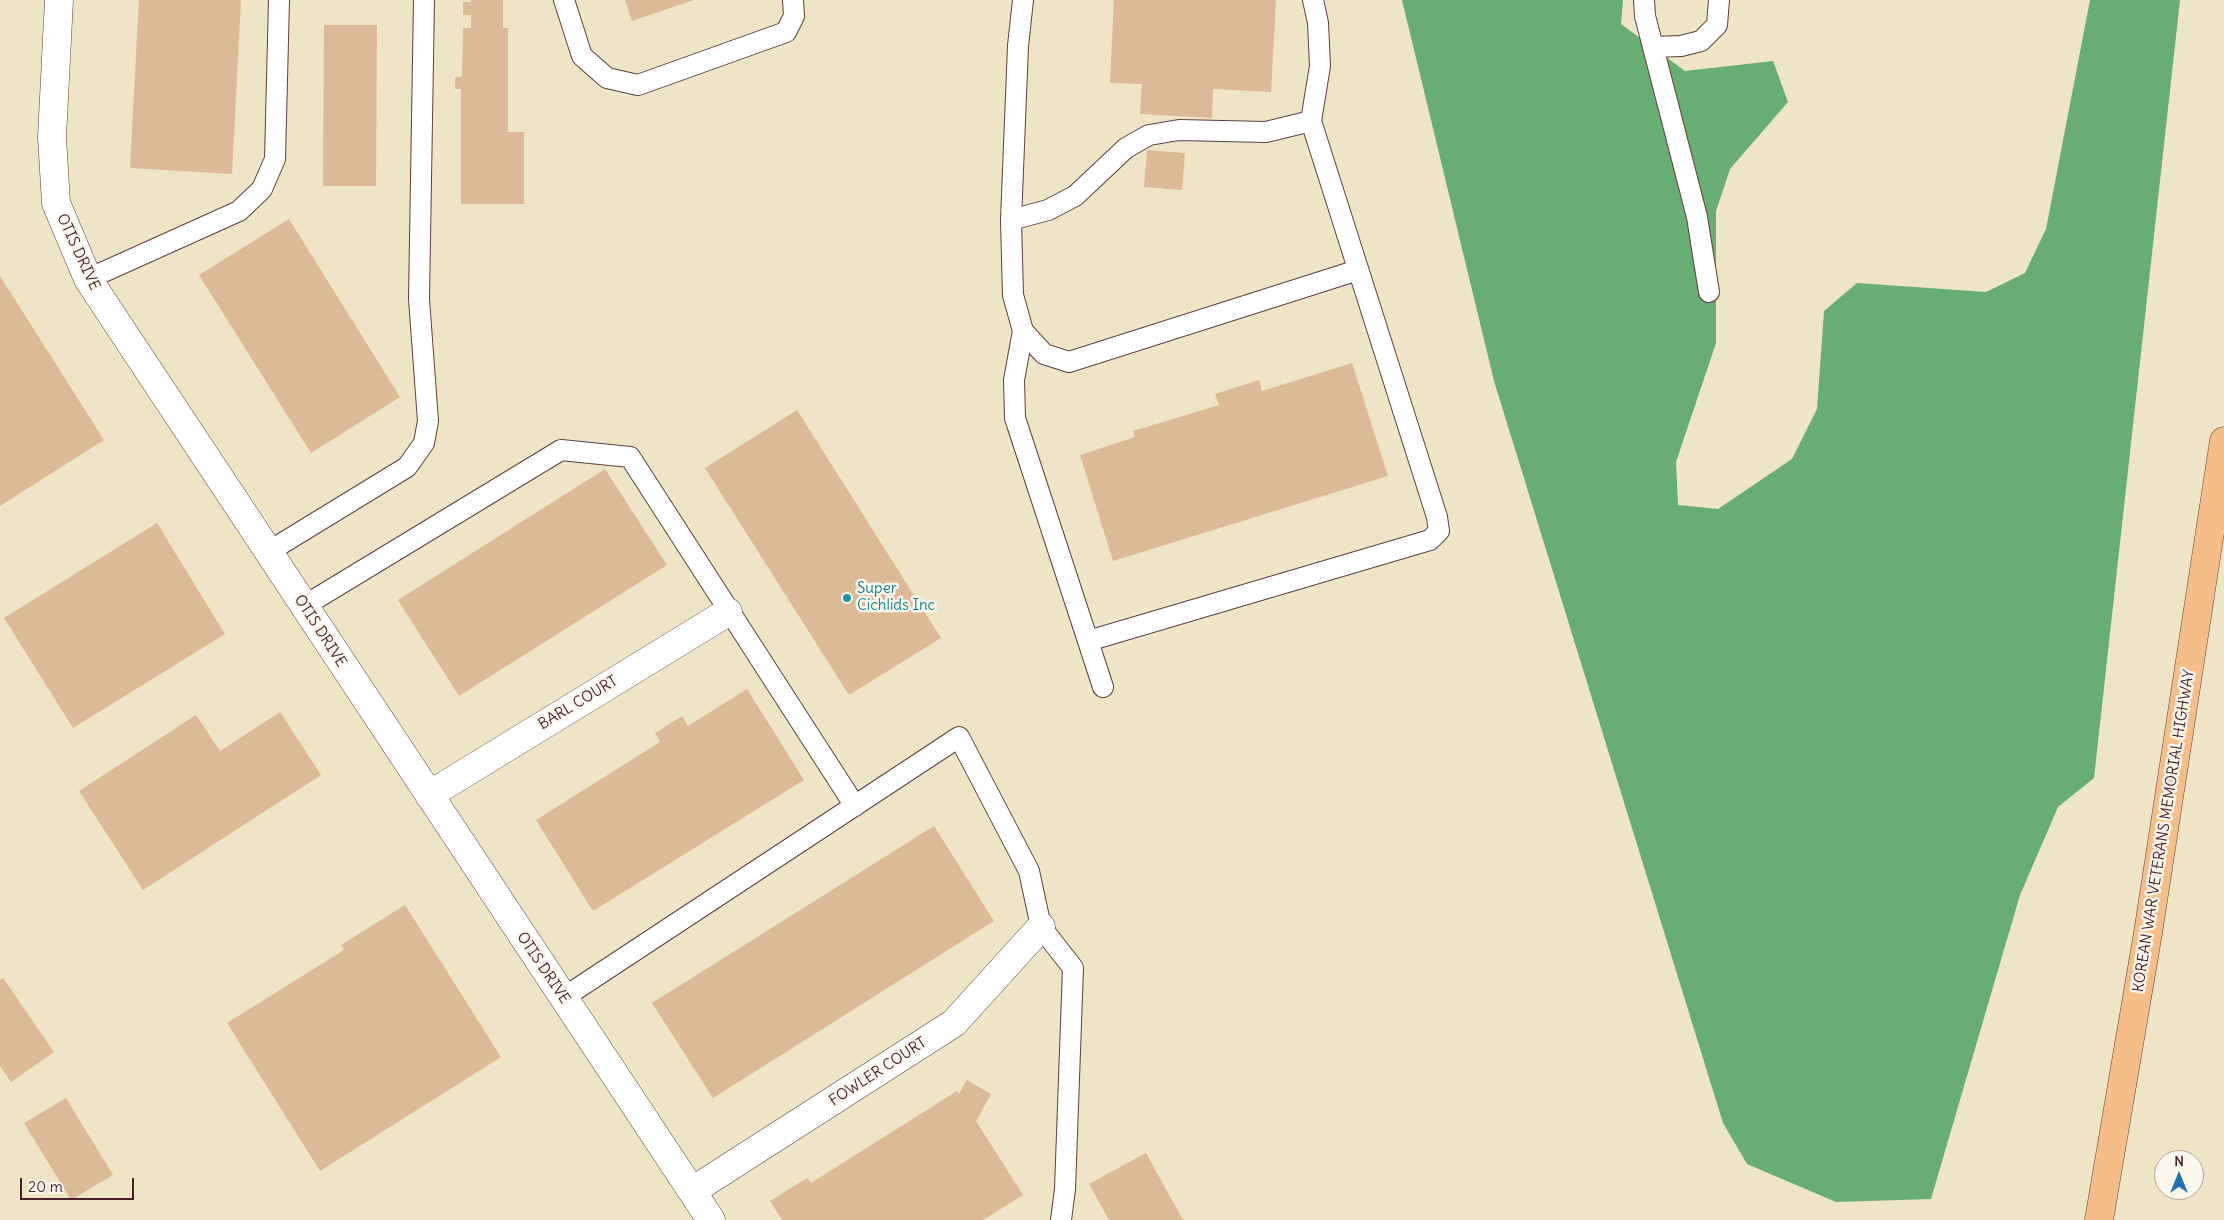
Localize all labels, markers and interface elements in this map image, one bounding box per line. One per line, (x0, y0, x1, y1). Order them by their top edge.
street label: OTIS DRIVE (52, 211, 104, 293)
place label: Super Cichlids Inc (857, 580, 935, 615)
street label: OTIS DRIVE (290, 592, 350, 670)
marker: Super Cichlids Inc (841, 592, 853, 604)
street label: KOREAN WAR VETERANS MEMORIAL HIGHWAY (2130, 668, 2198, 994)
street label: BARL COURT (535, 672, 621, 734)
street label: OTIS DRIVE (513, 929, 573, 1007)
street label: FOWLER COURT (826, 1034, 930, 1110)
north arrow (2154, 1150, 2204, 1200)
text: N (2174, 1152, 2184, 1170)
scale bar (22, 1168, 136, 1200)
text: 20 m (28, 1177, 63, 1196)

